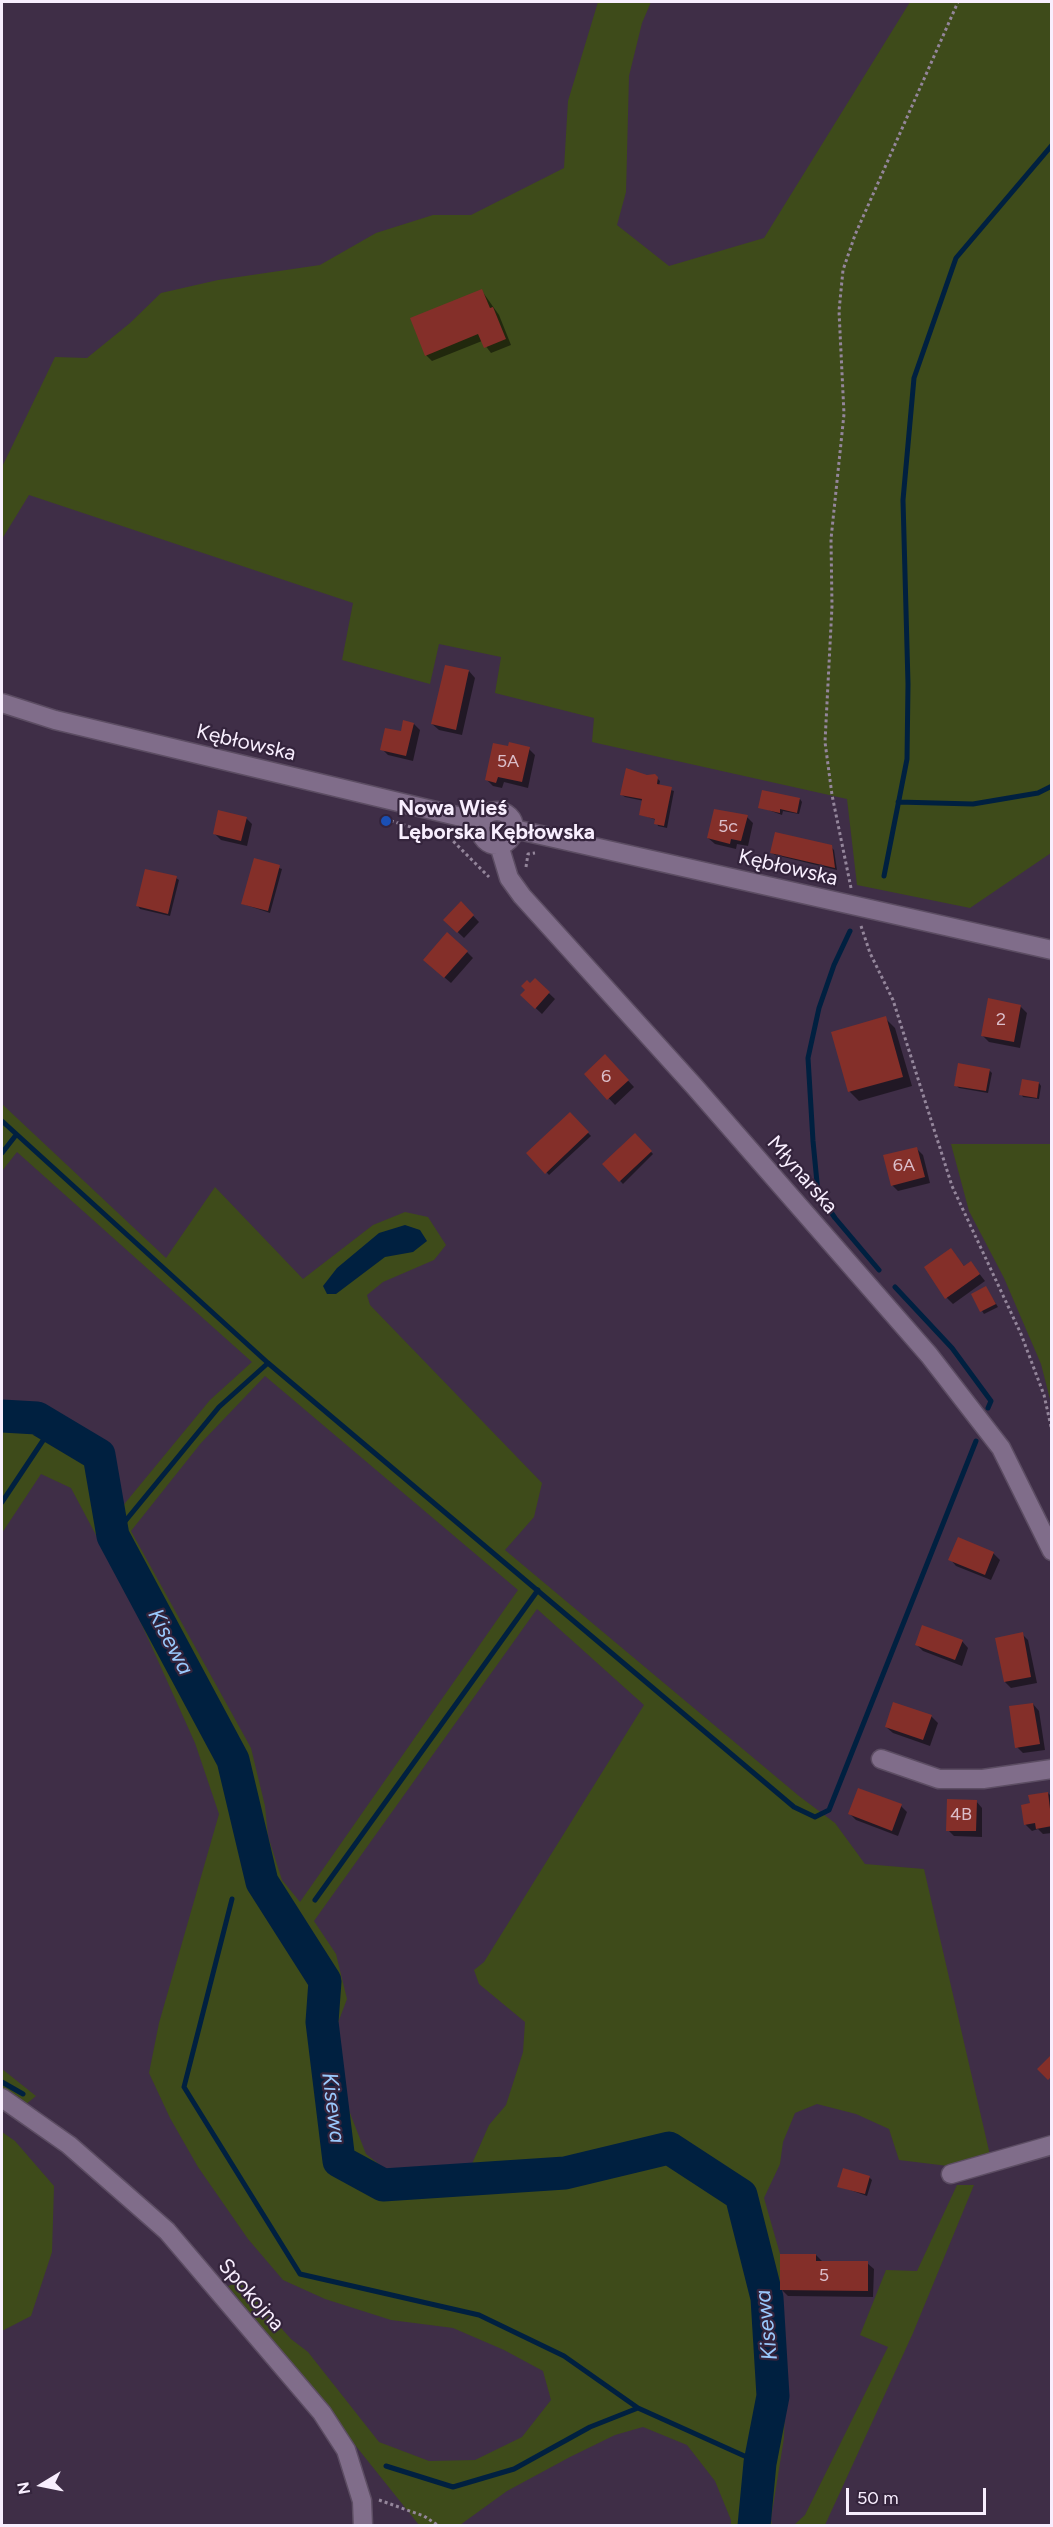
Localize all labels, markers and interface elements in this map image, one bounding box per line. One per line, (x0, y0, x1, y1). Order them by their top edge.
street label: Kębłowska (194, 719, 298, 767)
house number: 5A (497, 751, 519, 773)
place label: Nowa Wieś Lęborska Kębłowska (398, 796, 595, 846)
marker: Nowa Wieś Lęborska Kębłowska (379, 814, 393, 828)
house number: 5c (718, 816, 738, 838)
street label: Kębłowska (736, 844, 840, 892)
house number: 2 (996, 1009, 1006, 1031)
house number: 6 (601, 1066, 611, 1088)
street label: Młynarska (761, 1131, 843, 1219)
house number: 6A (893, 1155, 915, 1177)
water label: Kisewa (142, 1605, 198, 1679)
house number: 4B (950, 1804, 972, 1826)
water label: Kisewa (316, 2071, 350, 2145)
street label: Spokojna (213, 2254, 289, 2336)
house number: 5 (819, 2265, 829, 2287)
water label: Kisewa (750, 2288, 784, 2362)
north arrow (12, 2455, 72, 2515)
scale bar (849, 2476, 988, 2514)
text: N (13, 2480, 34, 2496)
text: 50 m (857, 2487, 899, 2509)

